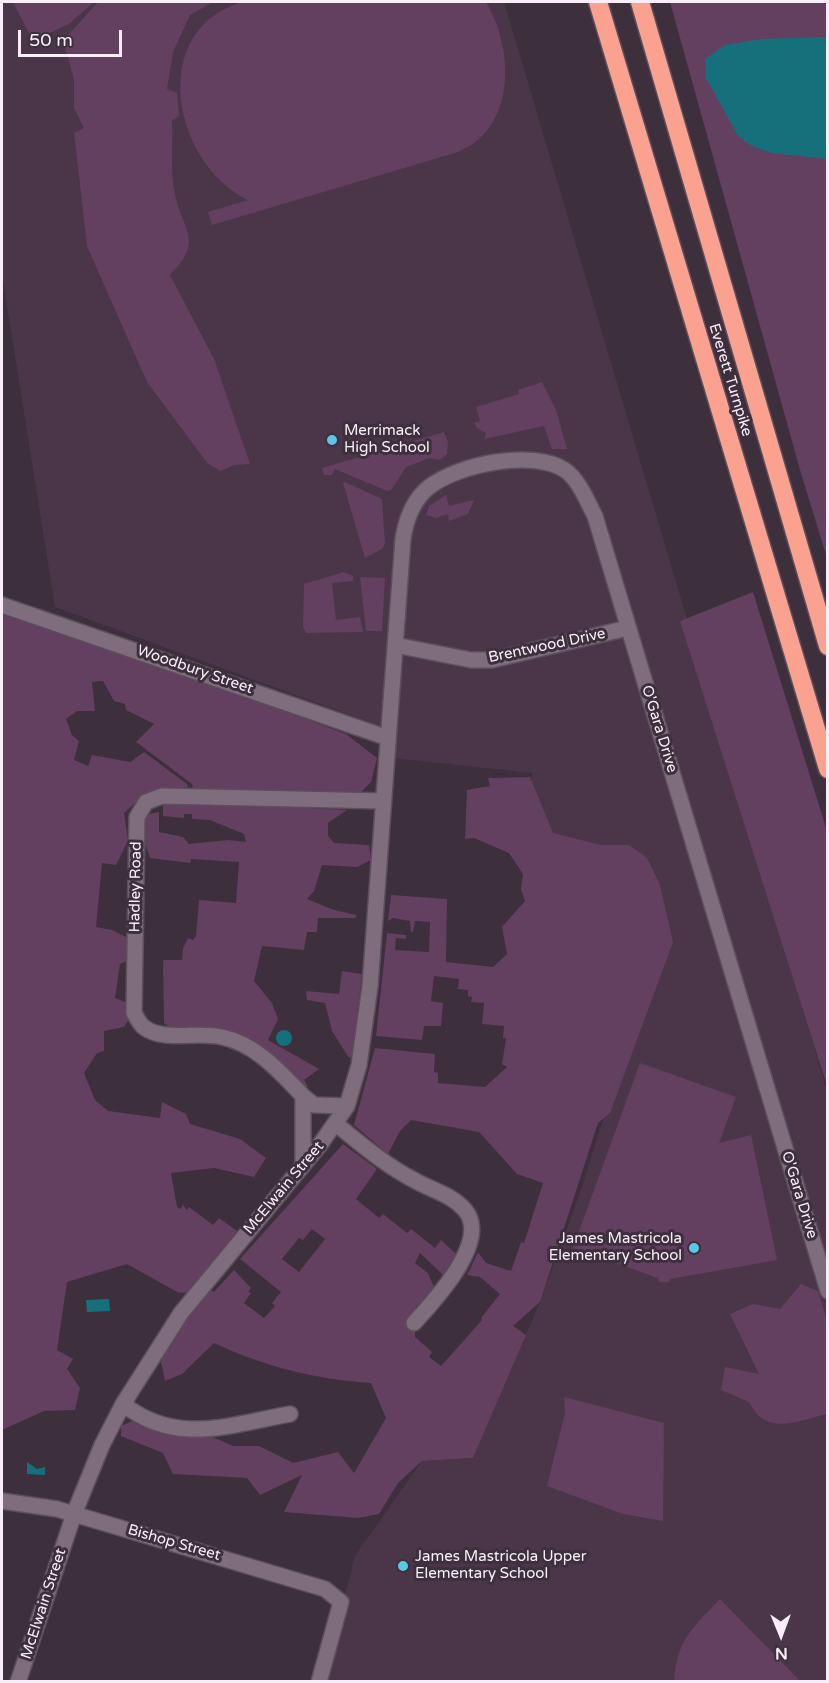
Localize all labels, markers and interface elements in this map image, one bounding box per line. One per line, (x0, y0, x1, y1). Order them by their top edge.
scale bar (21, 18, 124, 56)
text: 50 m (29, 29, 73, 51)
street label: Everett Turnpike (704, 321, 756, 439)
place label: Merrimack High School (344, 422, 430, 457)
marker: Merrimack High School (325, 433, 339, 447)
street label: Brentwood Drive (487, 625, 607, 667)
street label: Woodbury Street (135, 642, 255, 698)
street label: O'Gara Drive (637, 683, 681, 775)
street label: Hadley Road (126, 841, 146, 933)
street label: McElwain Street (240, 1138, 328, 1238)
street label: O'Gara Drive (777, 1149, 821, 1241)
place label: James Mastricola Elementary School (549, 1230, 682, 1265)
marker: James Mastricola Elementary School (687, 1241, 701, 1255)
street label: Bishop Street (126, 1521, 222, 1565)
street label: McElwain Street (18, 1546, 70, 1662)
place label: James Mastricola Upper Elementary School (415, 1548, 586, 1583)
marker: James Mastricola Upper Elementary School (396, 1559, 410, 1573)
north arrow (751, 1605, 811, 1665)
text: N (775, 1643, 788, 1663)

